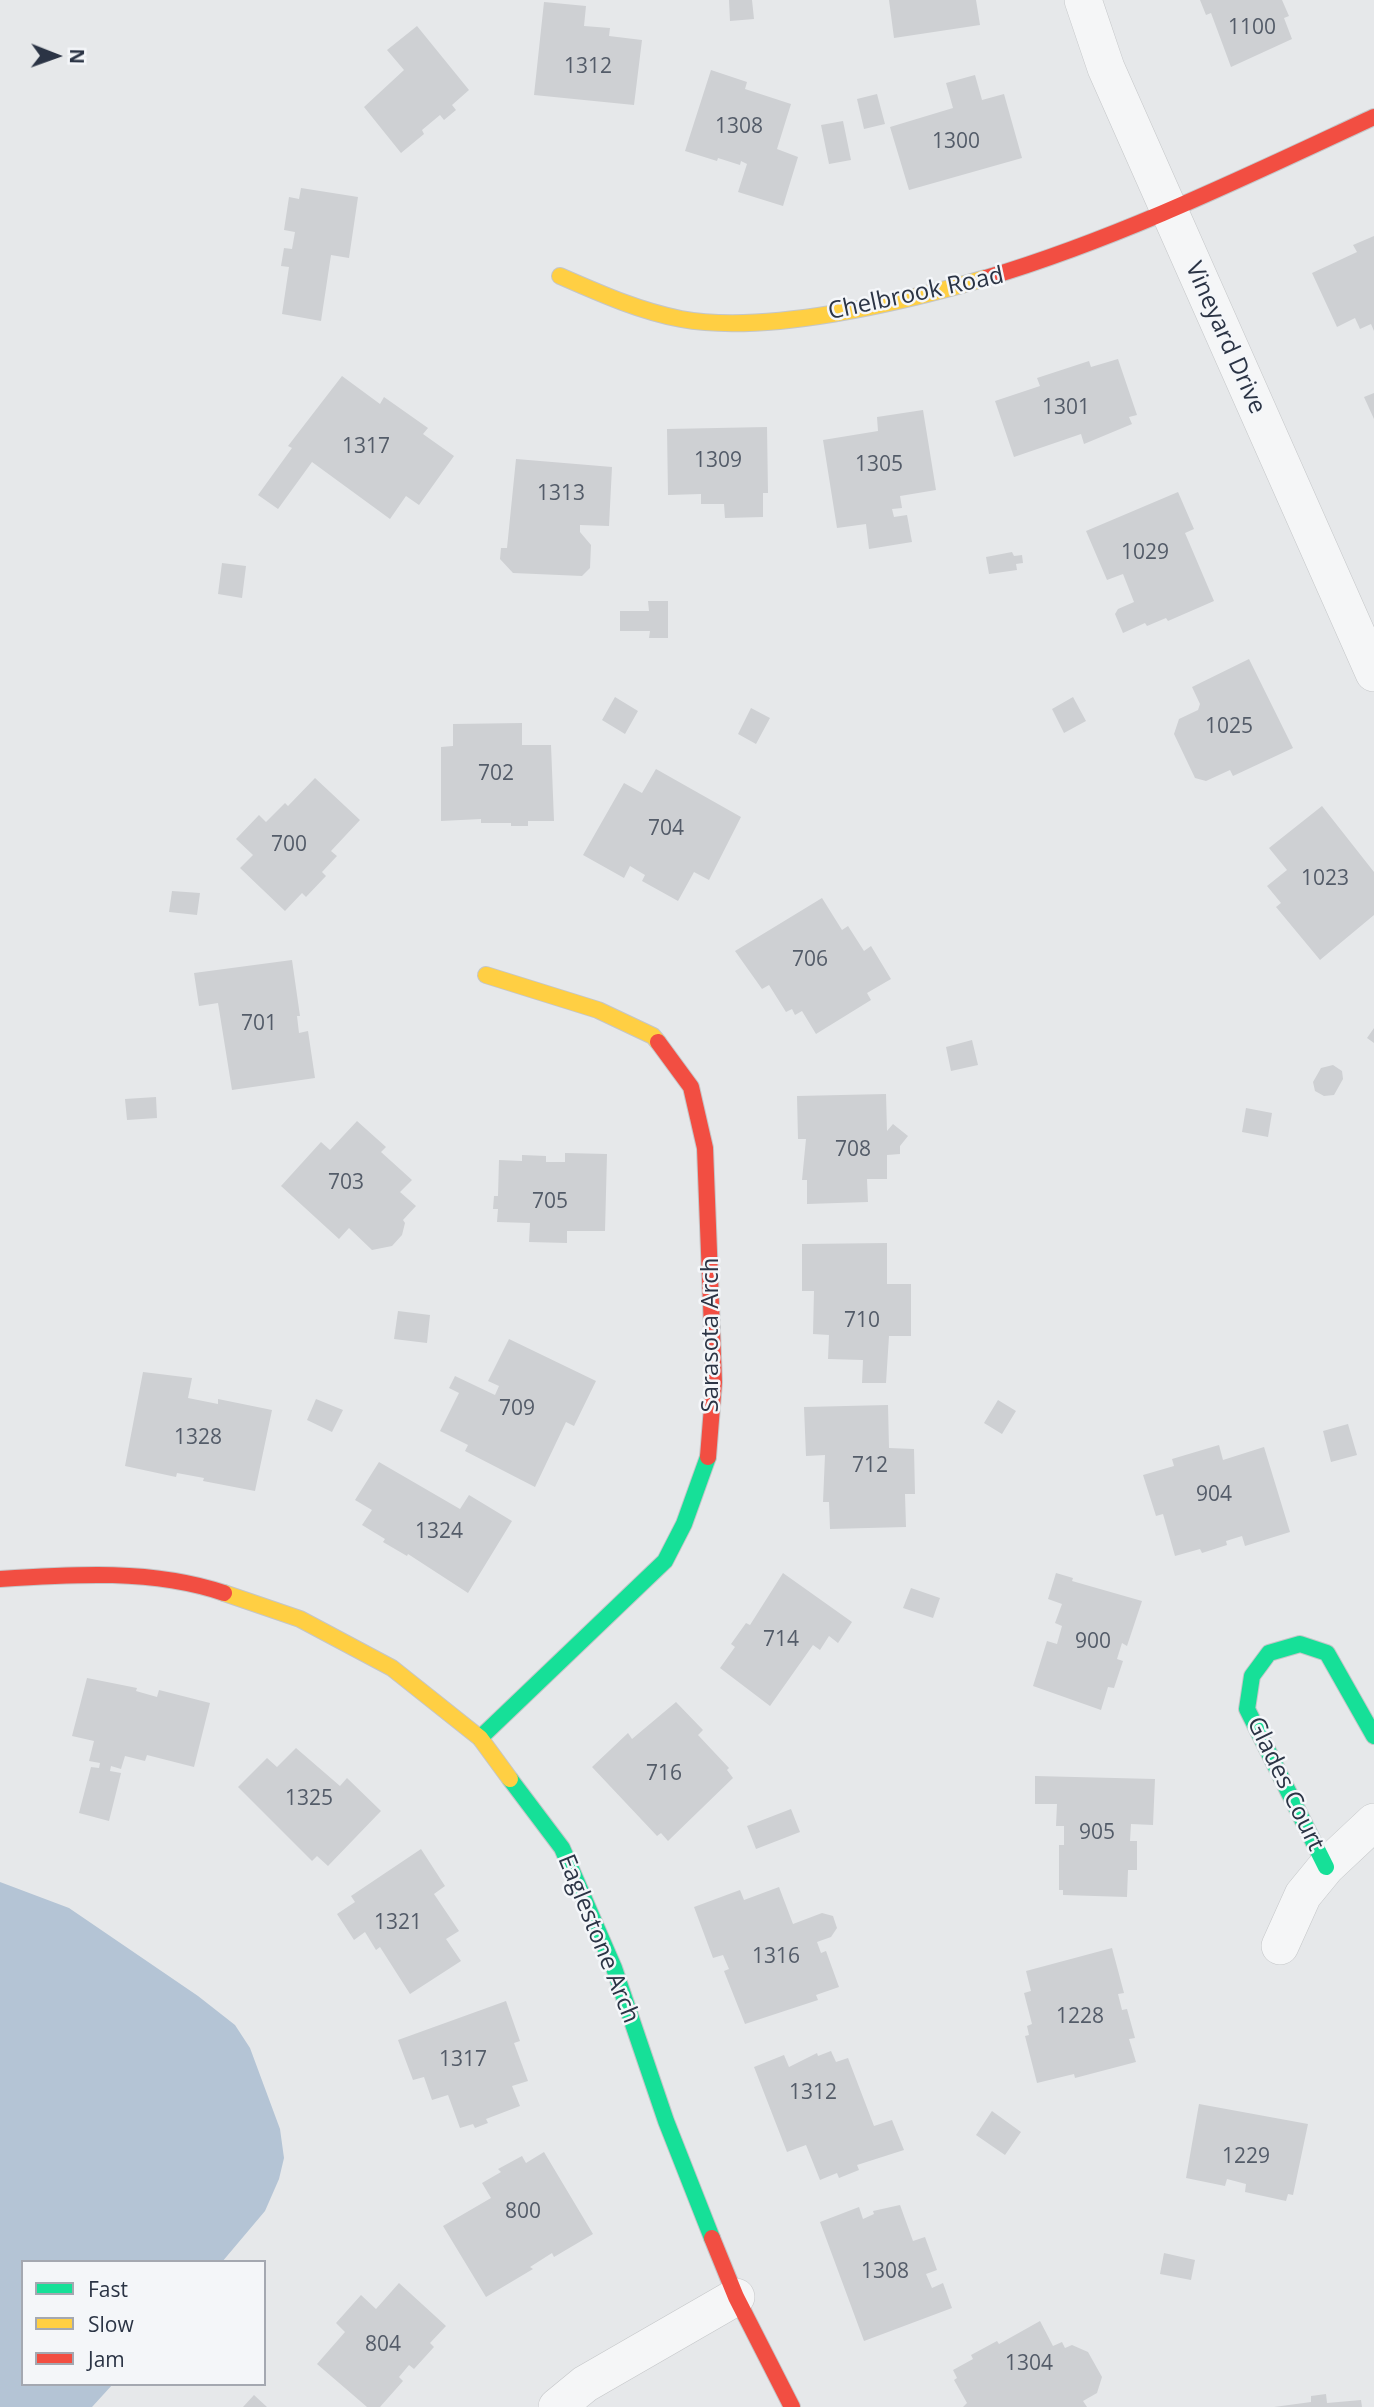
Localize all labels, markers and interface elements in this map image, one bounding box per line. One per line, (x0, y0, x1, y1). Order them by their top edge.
house number: 1100 (1228, 15, 1276, 41)
north arrow (21, 21, 91, 91)
text: N (64, 48, 90, 64)
house number: 1312 (564, 54, 612, 80)
house number: 1308 (715, 114, 763, 140)
house number: 1300 (932, 129, 980, 155)
street label: Vineyard Drive (1179, 258, 1271, 418)
street label: Chelbrook Road (826, 261, 1006, 327)
house number: 1301 (1042, 395, 1090, 421)
house number: 1317 (342, 434, 390, 460)
house number: 1309 (694, 448, 742, 474)
house number: 1305 (855, 452, 903, 478)
house number: 1313 (537, 481, 585, 507)
house number: 1029 (1121, 540, 1169, 566)
house number: 1025 (1205, 714, 1253, 740)
house number: 702 (478, 761, 514, 787)
house number: 704 (648, 816, 684, 842)
house number: 700 (271, 832, 307, 858)
house number: 1023 (1301, 866, 1349, 892)
house number: 706 (792, 947, 828, 973)
house number: 701 (241, 1011, 277, 1037)
house number: 708 (835, 1137, 871, 1163)
house number: 703 (328, 1170, 364, 1196)
house number: 705 (532, 1189, 568, 1215)
street label: Sarasota Arch (697, 1258, 725, 1412)
house number: 710 (844, 1308, 880, 1334)
house number: 709 (499, 1396, 535, 1422)
house number: 1328 (174, 1425, 222, 1451)
house number: 712 (852, 1453, 888, 1479)
house number: 904 (1196, 1482, 1232, 1508)
house number: 1324 (415, 1519, 463, 1545)
house number: 714 (763, 1627, 799, 1653)
house number: 900 (1075, 1629, 1111, 1655)
street label: Glades Court (1240, 1712, 1330, 1856)
house number: 716 (646, 1761, 682, 1787)
house number: 1325 (285, 1786, 333, 1812)
house number: 905 (1079, 1820, 1115, 1846)
street label: Eaglestone Arch (551, 1850, 645, 2028)
house number: 1321 (374, 1910, 422, 1936)
house number: 1316 (752, 1944, 800, 1970)
house number: 1228 (1056, 2004, 1104, 2030)
house number: 1317 (439, 2047, 487, 2073)
house number: 1312 (789, 2080, 837, 2106)
house number: 1229 (1222, 2144, 1270, 2170)
house number: 800 (505, 2199, 541, 2225)
house number: 1308 (861, 2259, 909, 2285)
legend (21, 2260, 266, 2386)
text: Fast (88, 2275, 128, 2303)
text: Slow (88, 2310, 134, 2338)
house number: 804 (365, 2332, 401, 2358)
text: Jam (88, 2345, 125, 2373)
house number: 1304 (1005, 2351, 1053, 2377)

